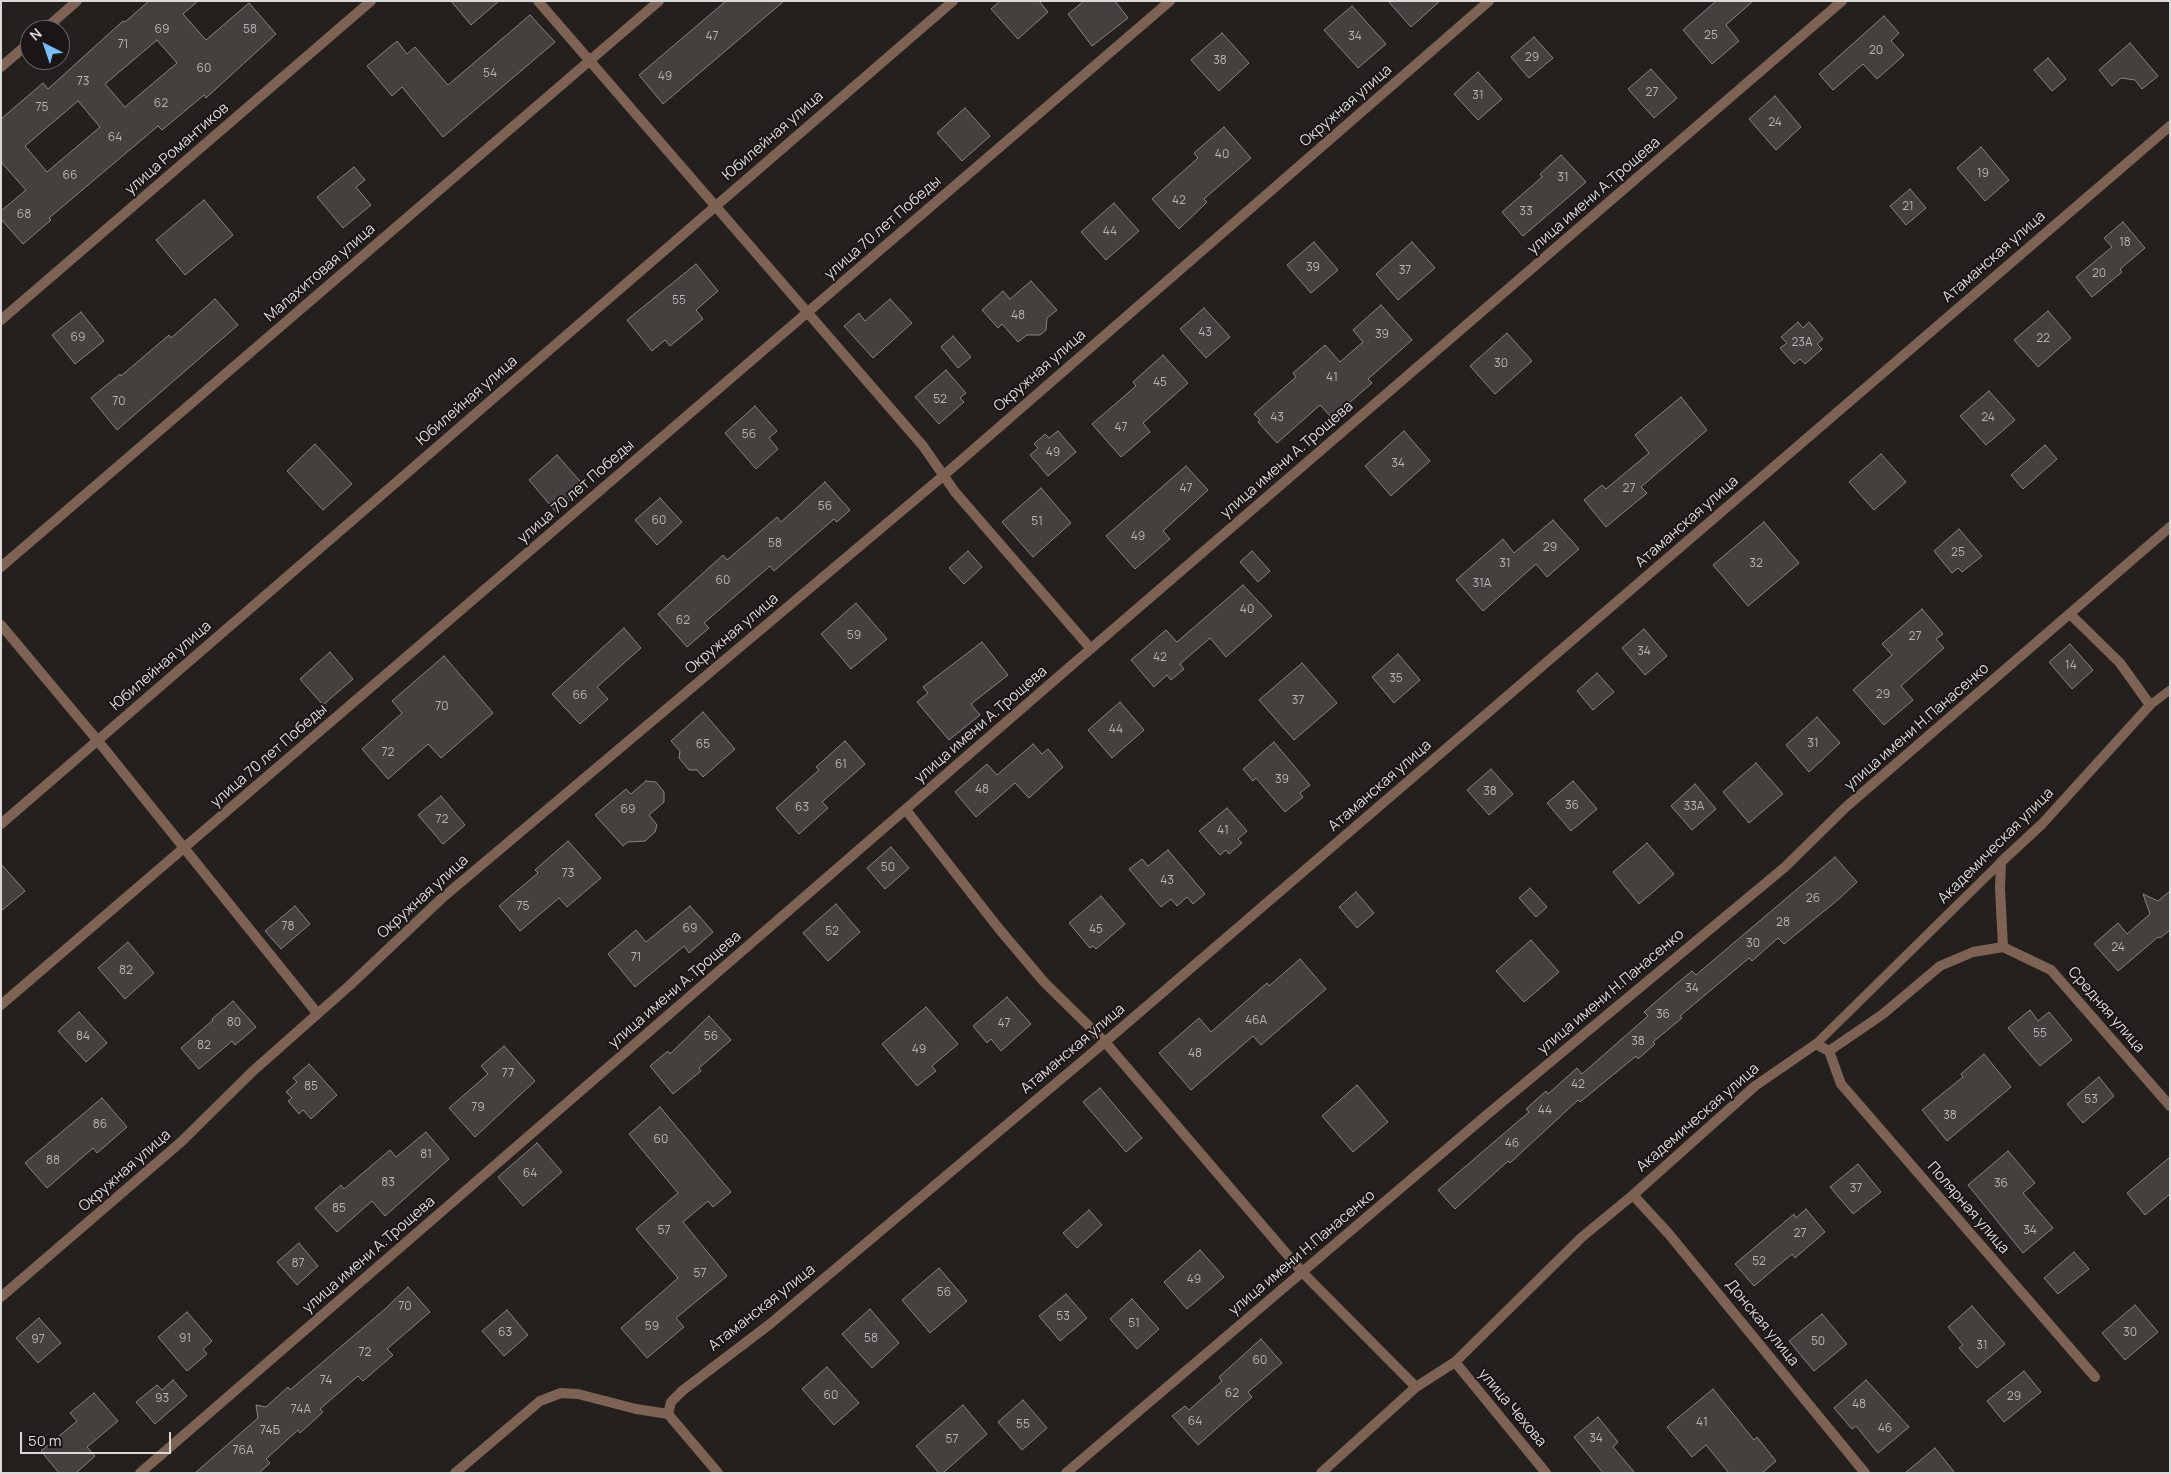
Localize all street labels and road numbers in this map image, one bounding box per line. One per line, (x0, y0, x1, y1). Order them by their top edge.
street label: Окружная улица (1296, 61, 1396, 151)
street label: Юбилейная улица (719, 87, 827, 185)
street label: улица Романтиков (122, 99, 232, 199)
street label: улица имени А.Трощева (1524, 134, 1664, 258)
street label: улица 70 лет Победы (821, 172, 945, 284)
street label: Атаманская улица (1939, 207, 2049, 307)
street label: Малахитовая улица (261, 220, 379, 326)
street label: Окружная улица (990, 326, 1090, 416)
street label: Юбилейная улица (413, 352, 521, 450)
street label: улица имени А.Трощева (1217, 398, 1357, 522)
street label: улица 70 лет Победы (514, 436, 638, 548)
street label: Атаманская улица (1632, 472, 1742, 572)
street label: Окружная улица (682, 590, 782, 678)
street label: Юбилейная улица (107, 617, 215, 715)
street label: улица имени Н.Панасенко (1841, 659, 1993, 795)
street label: улица имени А.Трощева (911, 663, 1051, 787)
street label: улица 70 лет Победы (207, 700, 331, 812)
street label: Атаманская улица (1325, 736, 1435, 836)
street label: Академическая улица (1934, 784, 2058, 908)
street label: Окружная улица (374, 851, 472, 943)
street label: улица имени Н.Панасенко (1534, 925, 1688, 1059)
street label: улица имени А.Трощева (605, 928, 745, 1052)
street label: Средняя улица (2064, 963, 2148, 1057)
street label: Атаманская улица (1017, 1000, 1129, 1098)
street label: Академическая улица (1633, 1060, 1763, 1176)
street label: Окружная улица (75, 1126, 175, 1216)
street label: Полярная улица (1923, 1158, 2013, 1258)
street label: улица имени Н.Панасенко (1225, 1186, 1379, 1320)
street label: улица имени А.Трощева (299, 1193, 439, 1317)
street label: Атаманская улица (705, 1261, 819, 1355)
street label: Донская улица (1721, 1276, 1803, 1370)
street label: улица Чехова (1474, 1365, 1550, 1451)

